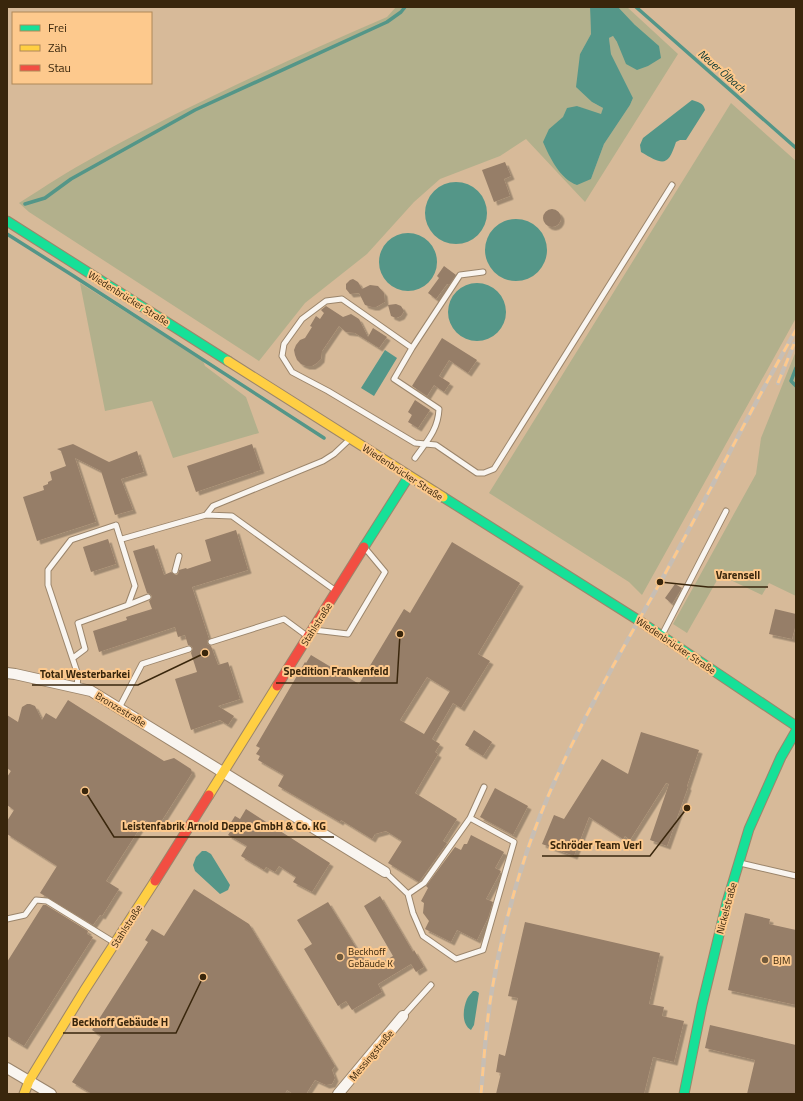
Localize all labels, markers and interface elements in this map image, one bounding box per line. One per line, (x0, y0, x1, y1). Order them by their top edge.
legend (12, 12, 152, 84)
text: Frei (48, 18, 67, 37)
text: Zäh (48, 38, 67, 57)
water label: Neuer Ölbach (695, 46, 750, 97)
text: Stau (48, 58, 71, 77)
street label: Wiedenbrücker Straße (85, 267, 172, 330)
street label: Wiedenbrücker Straße (359, 441, 446, 504)
callout: Varensell (708, 564, 768, 587)
text: Varensell (716, 567, 760, 583)
street label: Stahlstraße (297, 600, 336, 649)
street label: Wiedenbrücker Straße (633, 613, 719, 678)
callout: Spedition Frankenfeld (276, 660, 397, 683)
callout: Total Westerbarkei (32, 662, 138, 685)
text: Spedition Frankenfeld (284, 663, 388, 679)
text: Total Westerbarkei (40, 666, 130, 682)
street label: Bronzestraße (92, 688, 149, 731)
callout: Leistenfabrik Arnold Deppe GmbH & Co. KG (114, 814, 334, 837)
text: Leistenfabrik Arnold Deppe GmbH & Co. KG (122, 818, 326, 834)
callout: Schröder Team Verl (542, 833, 650, 856)
text: Schröder Team Verl (550, 837, 642, 853)
street label: Nickelstraße (712, 881, 741, 936)
street label: Stahlstraße (107, 902, 146, 951)
place label: Beckhoff Gebäude K (348, 944, 393, 971)
marker: Beckhoff Gebäude K (335, 952, 345, 962)
place label: BJM (773, 953, 790, 968)
marker: BJM (760, 955, 770, 965)
callout: Beckhoff Gebäude H (63, 1010, 176, 1033)
text: Beckhoff Gebäude H (72, 1014, 168, 1030)
street label: Messingstraße (345, 1026, 397, 1084)

